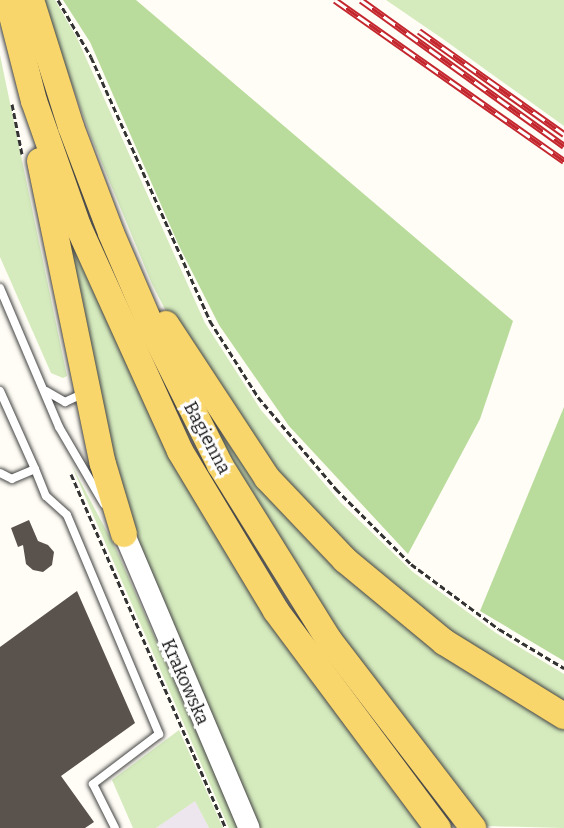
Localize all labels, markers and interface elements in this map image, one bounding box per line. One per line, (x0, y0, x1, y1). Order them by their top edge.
street label: Bagienna (179, 398, 235, 478)
street label: Krakowska (157, 636, 213, 728)

